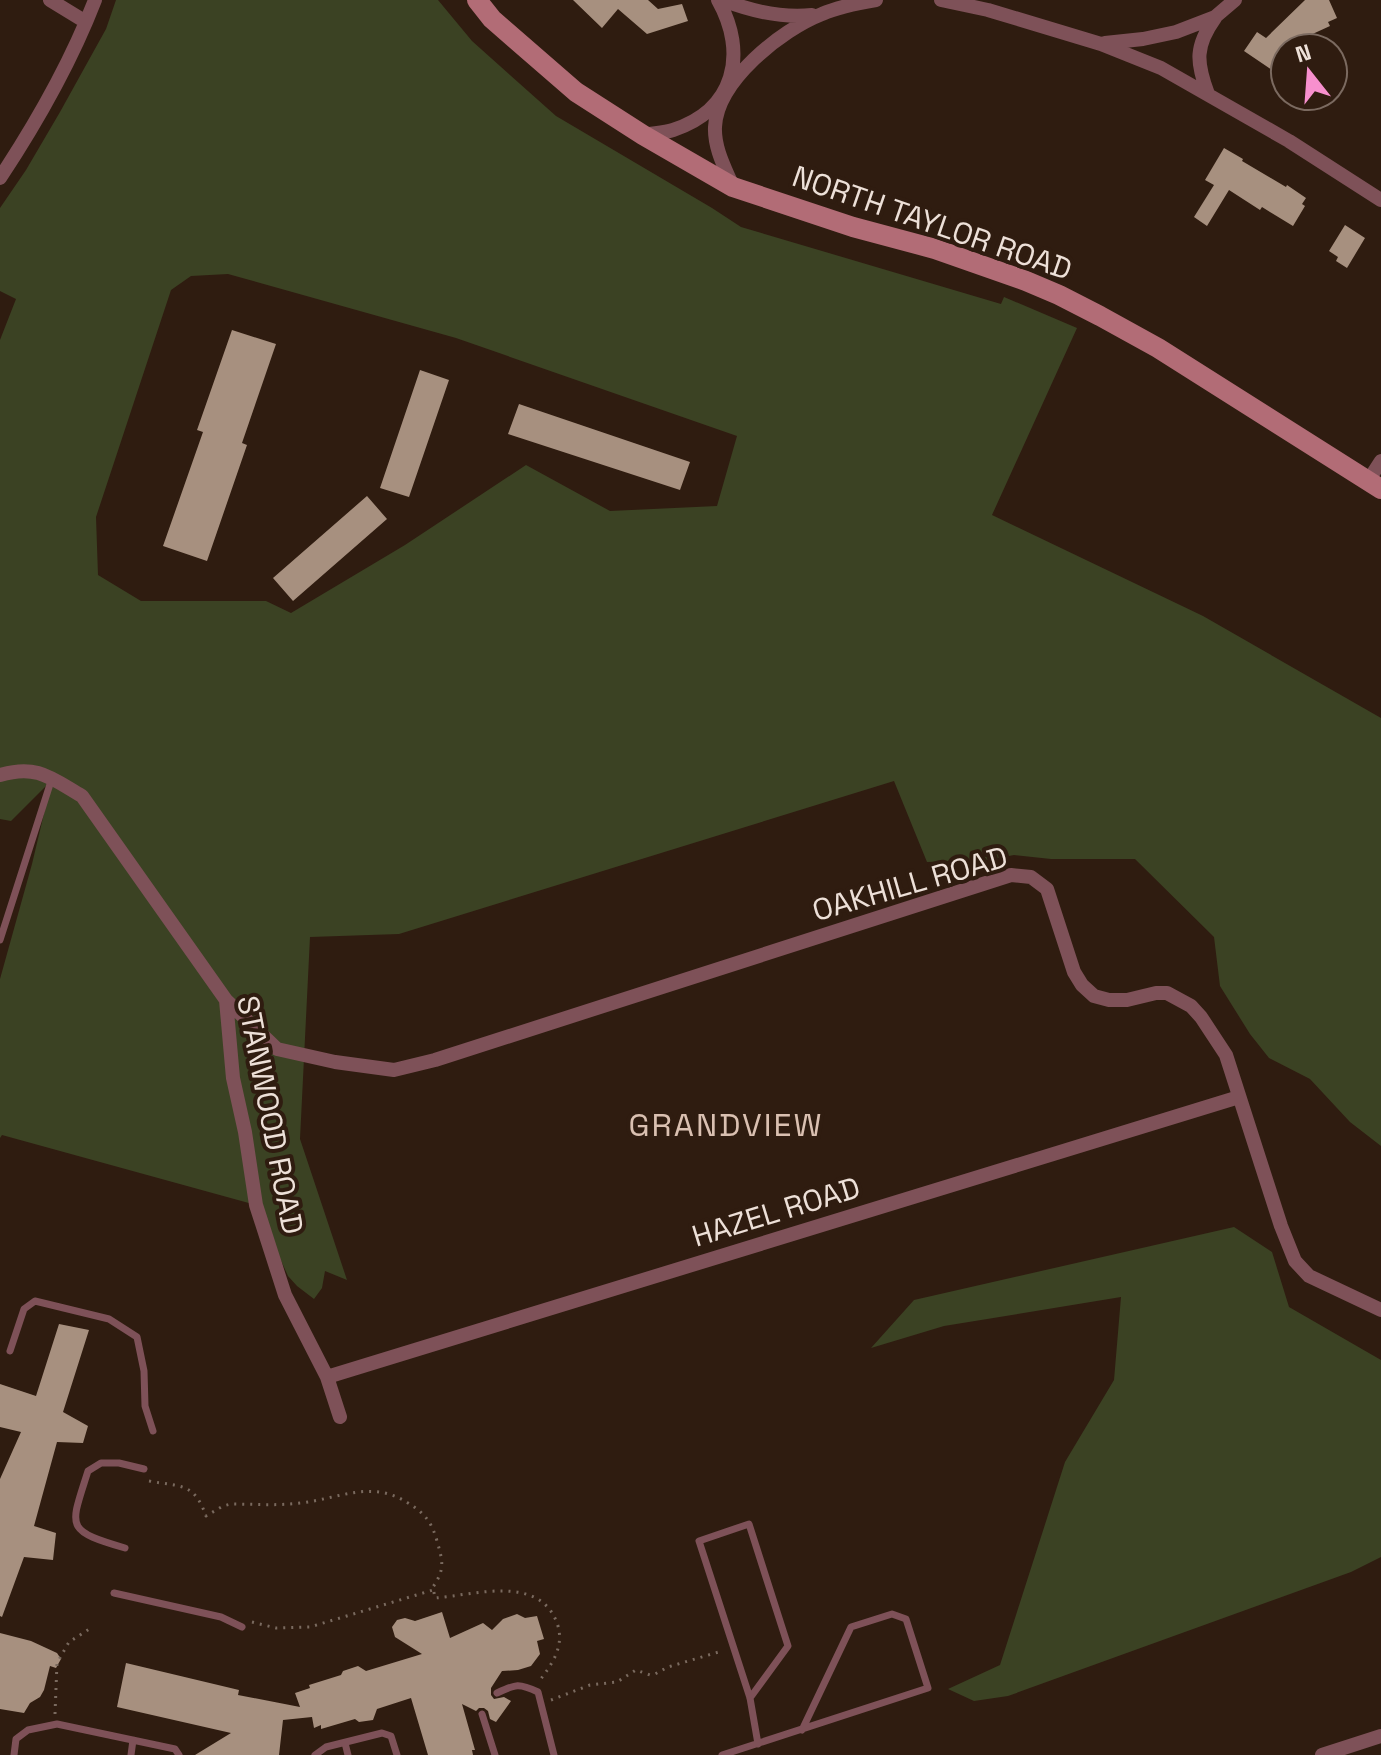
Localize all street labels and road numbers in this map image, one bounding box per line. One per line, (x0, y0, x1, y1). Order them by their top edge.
street label: NORTH TAYLOR ROAD (787, 156, 1077, 289)
street label: OAKHILL ROAD (808, 837, 1012, 930)
street label: STANWOOD ROAD (228, 992, 313, 1238)
street label: HAZEL ROAD (687, 1167, 865, 1256)

